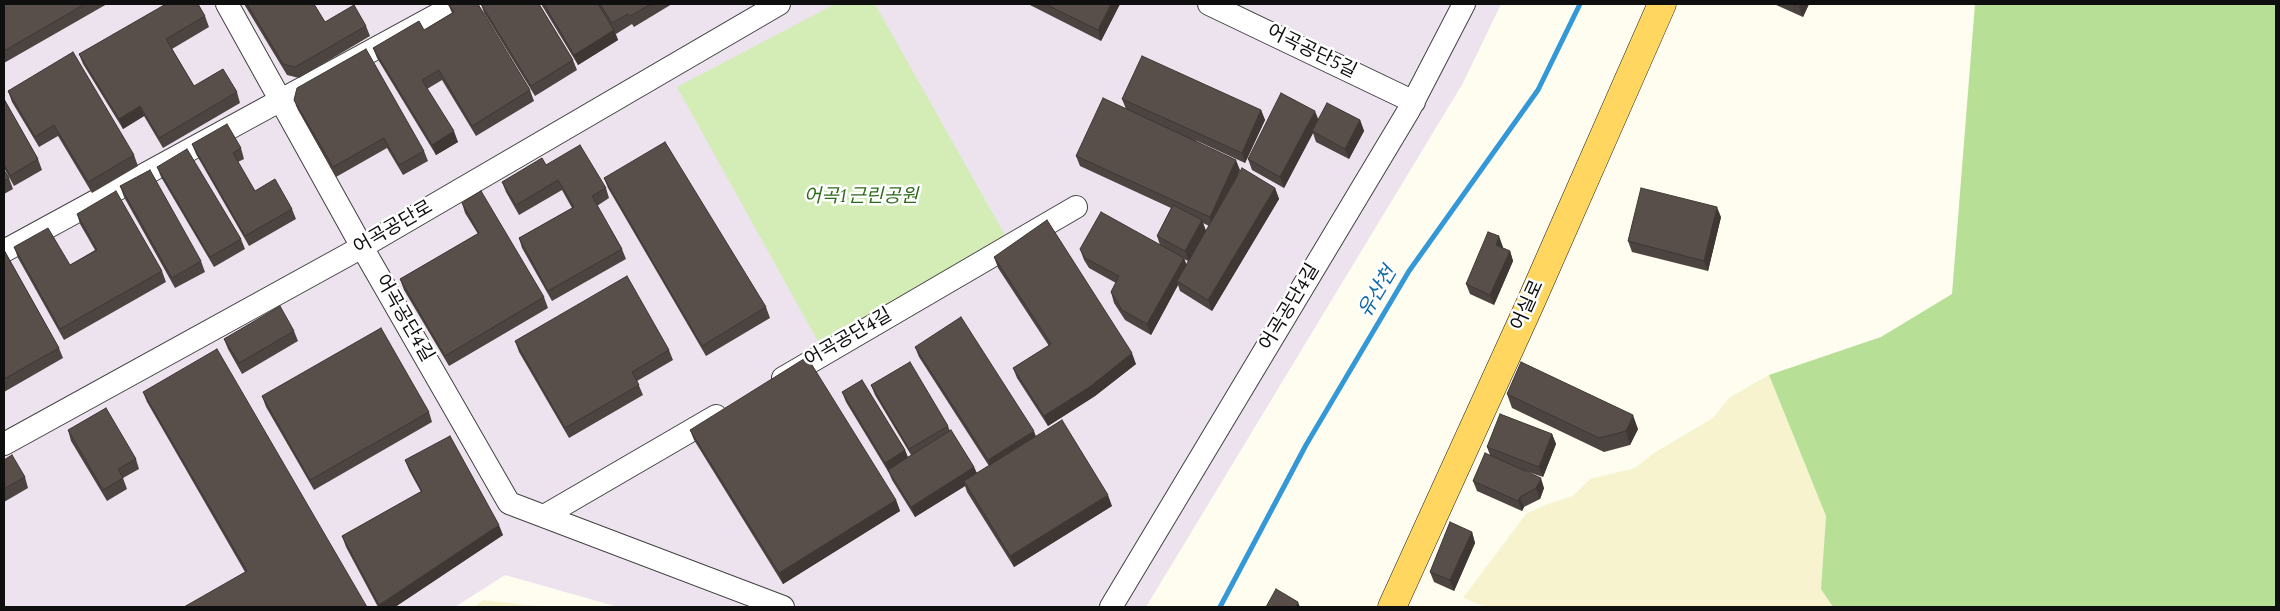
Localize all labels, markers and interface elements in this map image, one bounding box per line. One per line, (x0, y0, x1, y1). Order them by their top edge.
street label: 어곡공단5길 (1262, 22, 1360, 84)
park label: 어곡1근린공원 (804, 187, 918, 209)
street label: 어곡공단로 (350, 197, 438, 261)
street label: 어곡공단4길 (1256, 261, 1326, 355)
water label: 유산천 (1354, 263, 1404, 323)
street label: 어곡공단4길 (369, 271, 437, 367)
street label: 어실로 (1508, 277, 1550, 335)
street label: 어곡공단4길 (801, 305, 897, 373)

